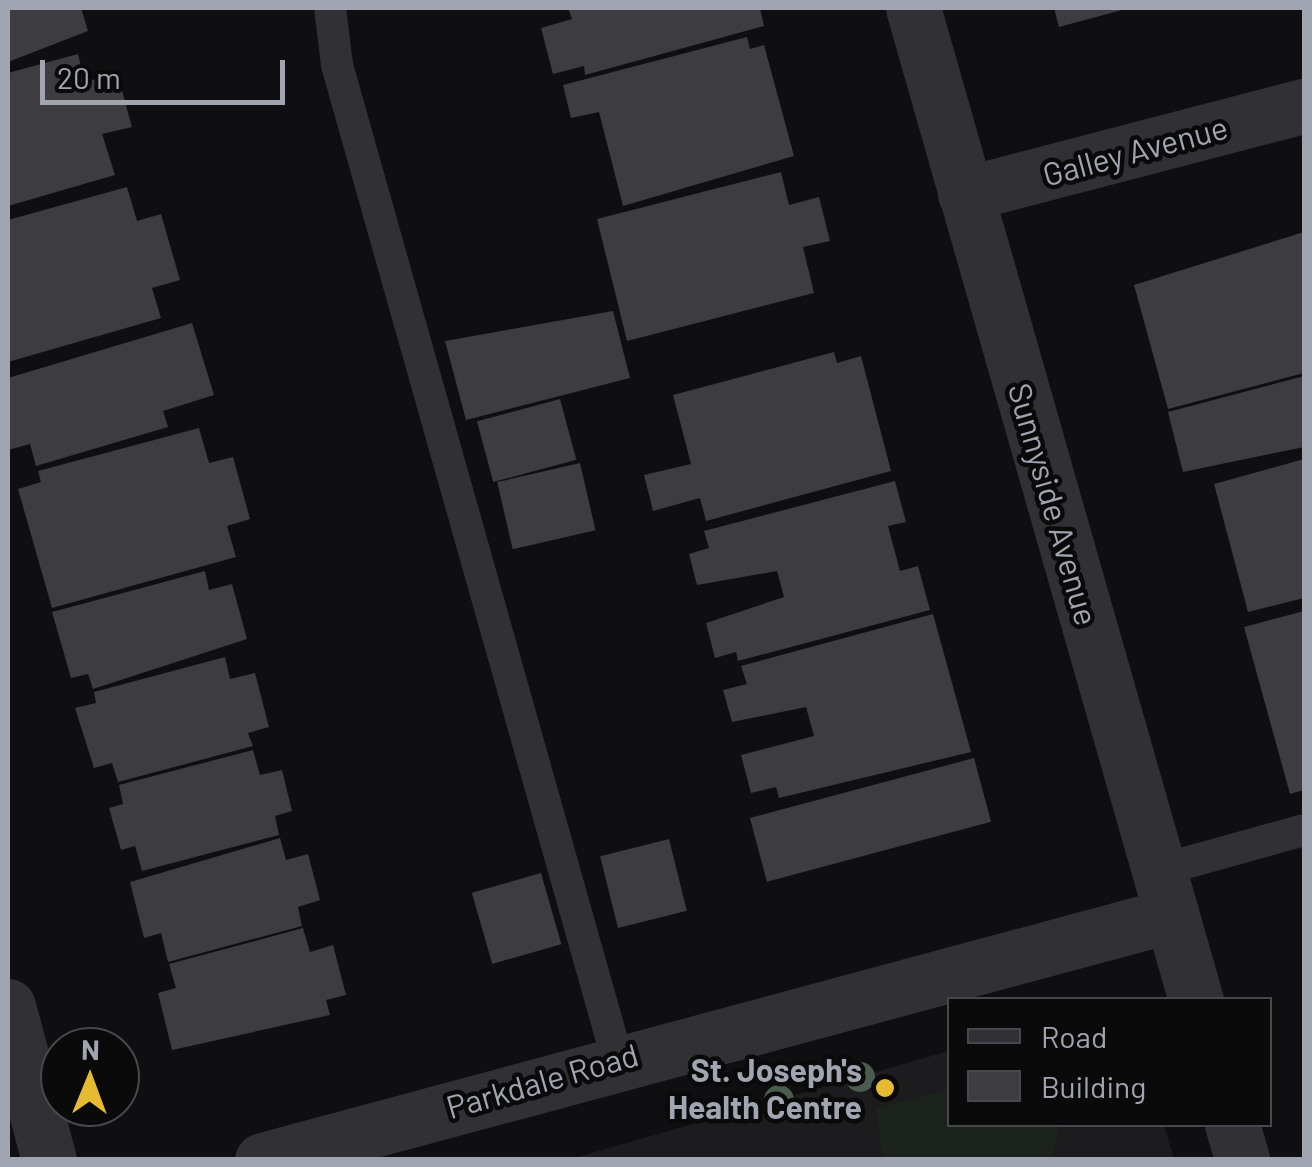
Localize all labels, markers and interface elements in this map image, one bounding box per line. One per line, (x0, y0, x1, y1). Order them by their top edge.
scale bar (45, 40, 290, 102)
text: 20 m (57, 59, 121, 95)
street label: Galley Avenue (1038, 107, 1232, 193)
street label: Sunnyside Avenue (1001, 379, 1107, 629)
legend (947, 997, 1272, 1127)
text: Road (1041, 1018, 1107, 1054)
north arrow (40, 1027, 140, 1127)
text: N (81, 1032, 100, 1066)
street label: Parkdale Road (442, 1034, 642, 1126)
place label: St. Joseph's Health Centre (668, 1051, 862, 1126)
text: Building (1041, 1068, 1146, 1104)
marker: St. Joseph's Health Centre (872, 1075, 898, 1101)

